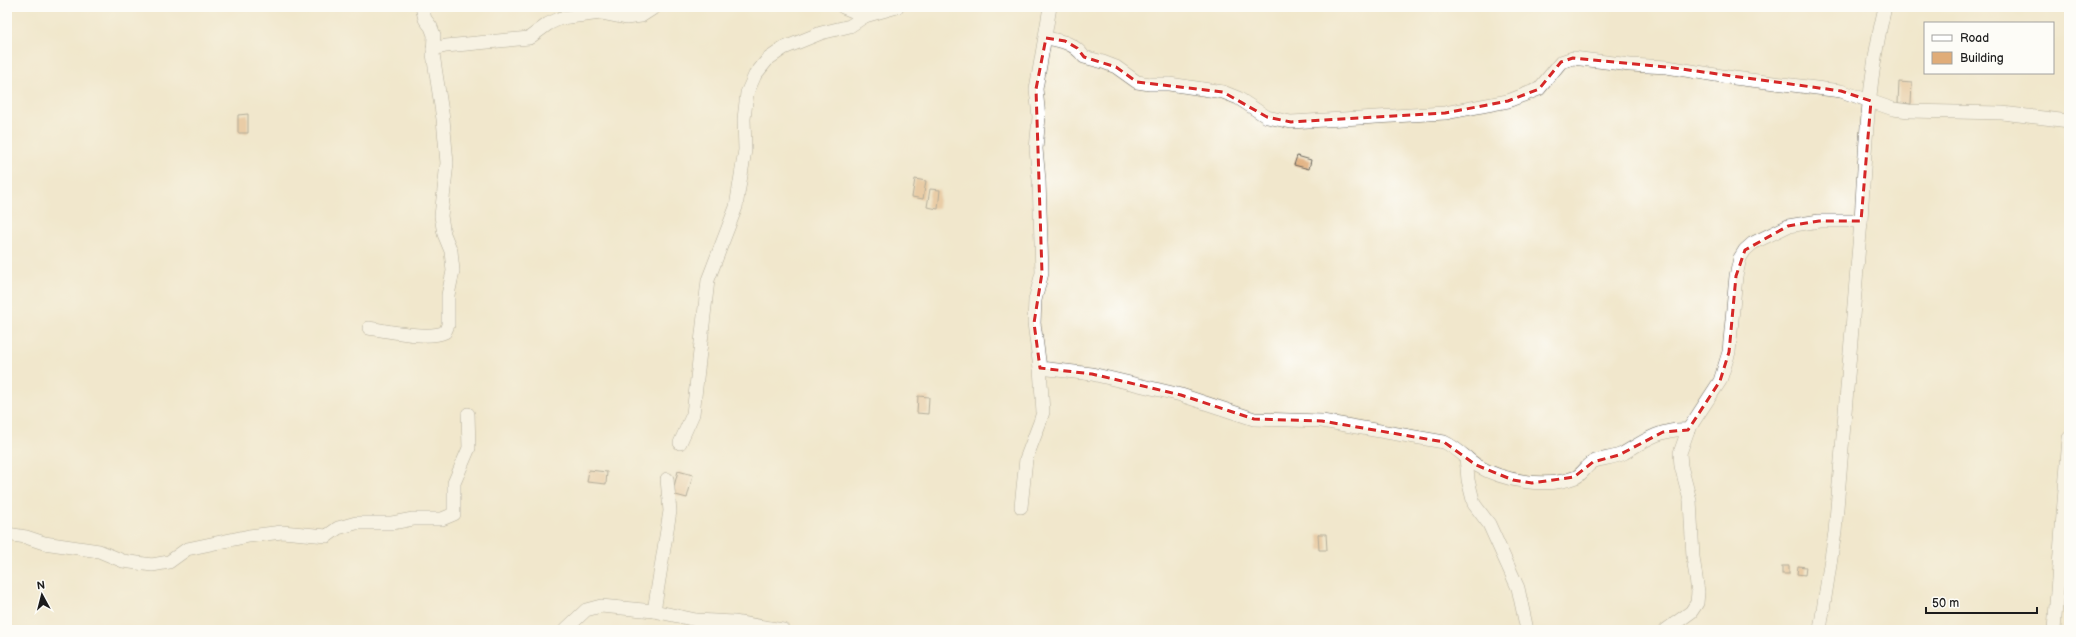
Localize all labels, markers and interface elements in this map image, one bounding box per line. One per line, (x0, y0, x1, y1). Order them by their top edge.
legend (1924, 22, 2054, 74)
text: Road (1960, 31, 1989, 46)
text: Building (1960, 51, 2004, 66)
north arrow (22, 575, 62, 615)
text: N (36, 579, 46, 593)
scale bar (1926, 589, 2037, 615)
text: 50 m (1932, 596, 1959, 611)

